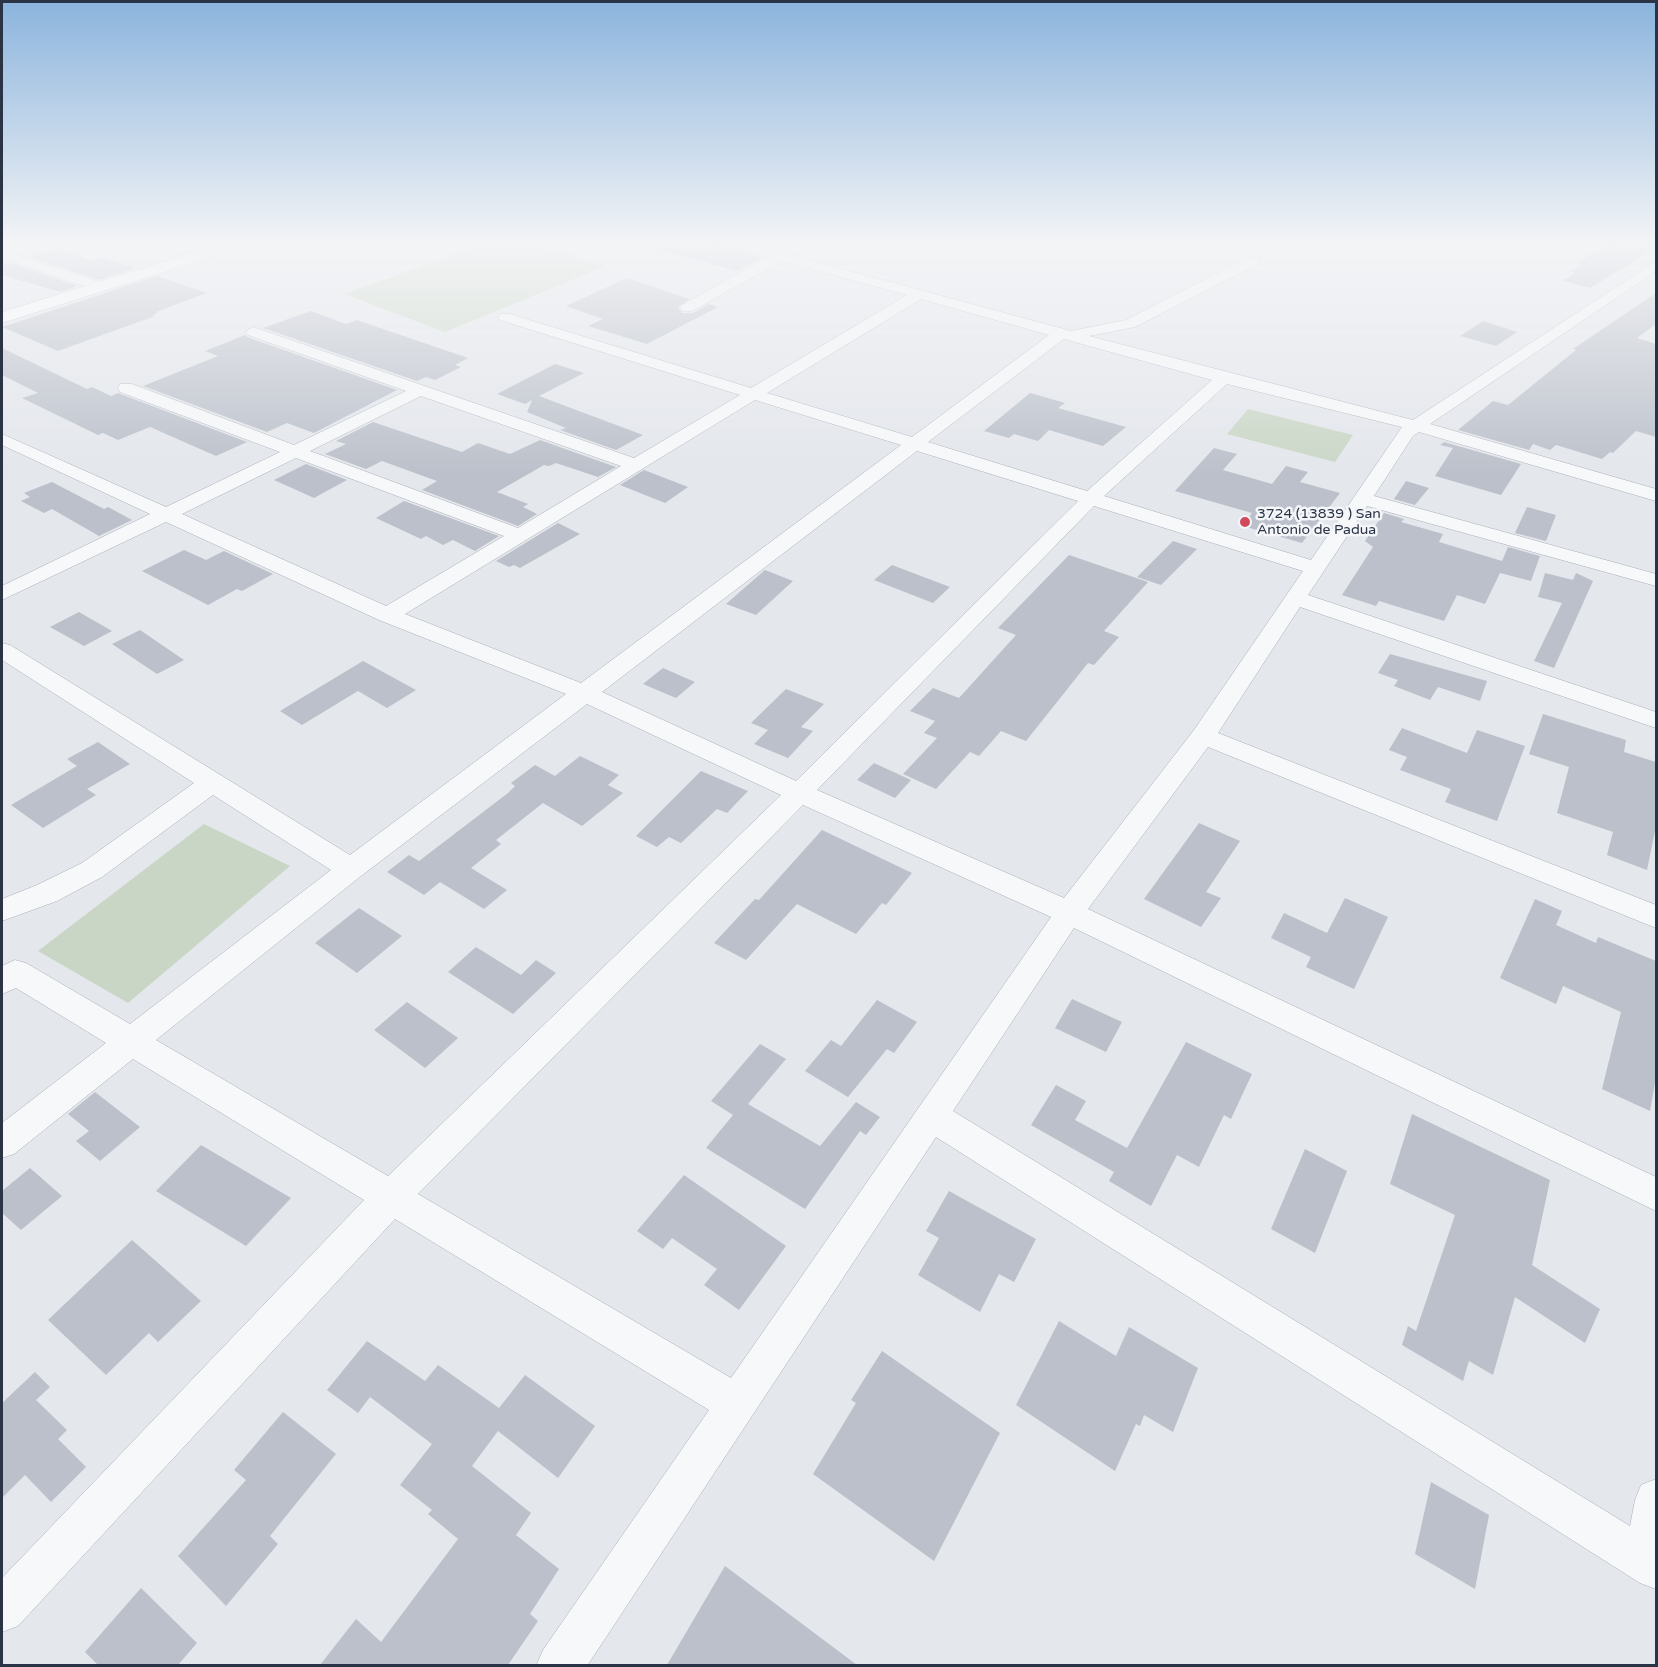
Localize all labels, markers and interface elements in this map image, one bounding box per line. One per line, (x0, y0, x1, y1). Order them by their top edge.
place label: 3724 (13839 ) San Antonio de Padua (1257, 506, 1381, 538)
marker: 3724 (13839 ) San Antonio de Padua (1238, 515, 1252, 529)

